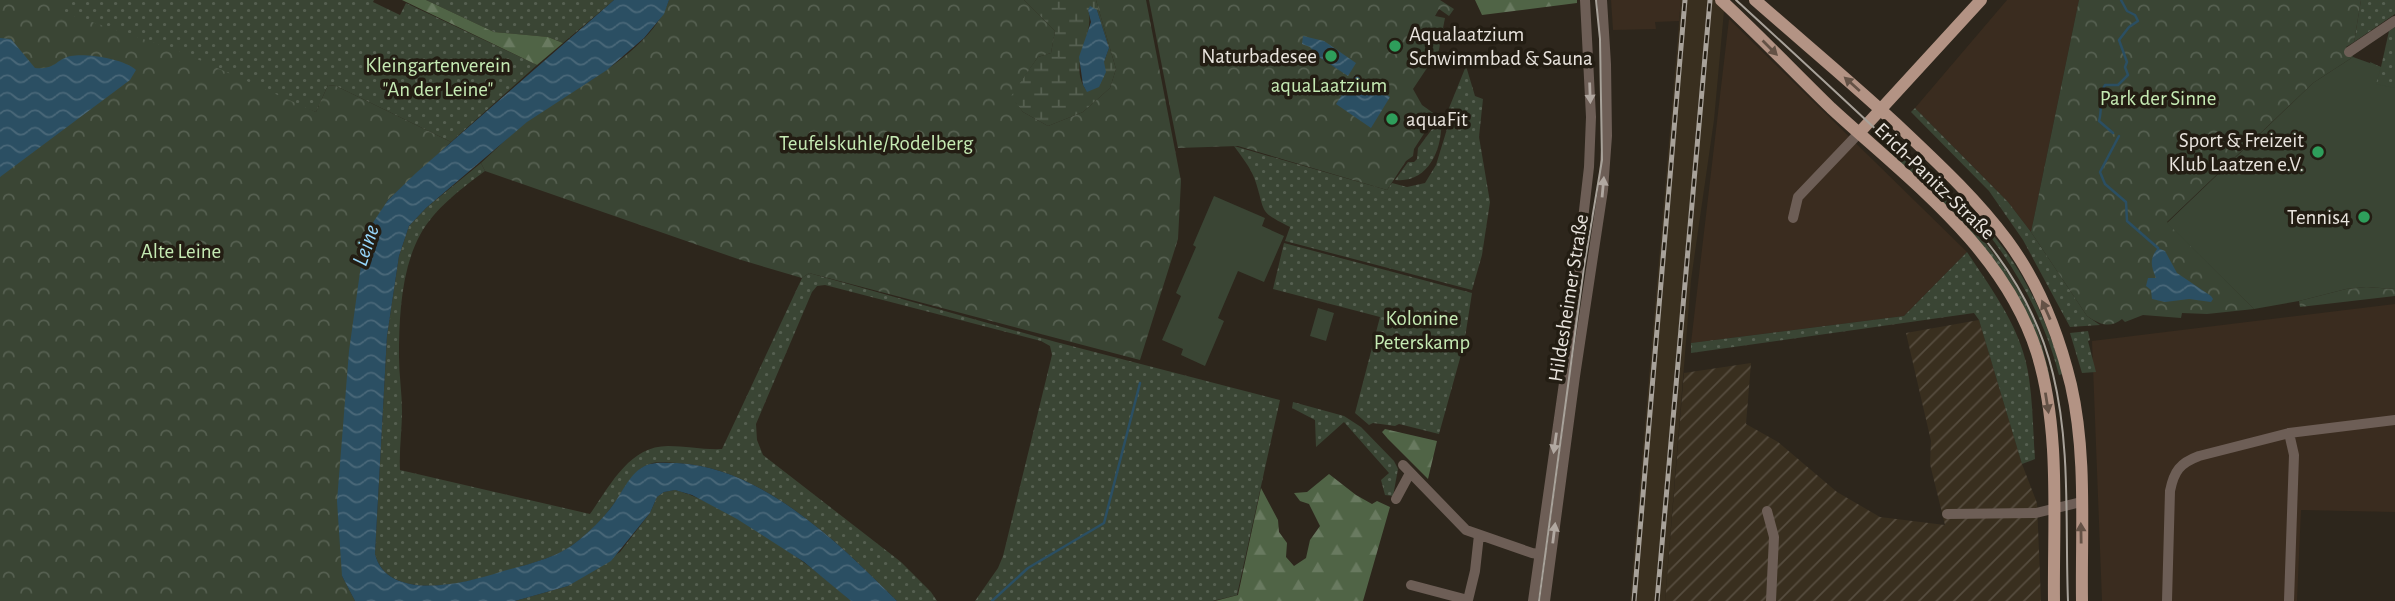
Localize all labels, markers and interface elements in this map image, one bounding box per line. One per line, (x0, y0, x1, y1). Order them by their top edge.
place label: Aqualaatzium Schwimmbad & Sauna (1409, 24, 1593, 69)
marker: Aqualaatzium Schwimmbad & Sauna (1387, 38, 1403, 54)
one-way arrow (1762, 39, 1779, 56)
place label: Naturbadesee (1201, 46, 1317, 67)
marker: Naturbadesee (1323, 48, 1339, 64)
park label: Kleingartenverein "An der Leine" (365, 55, 511, 100)
park label: aquaLaatzium (1271, 75, 1387, 96)
one-way arrow (1843, 76, 1861, 92)
one-way arrow (1584, 82, 1595, 104)
park label: Park der Sinne (2100, 88, 2216, 109)
place label: aquaFit (1406, 109, 1468, 130)
marker: aquaFit (1384, 111, 1400, 127)
street label: Erich-Panitz-Straße (1870, 119, 1999, 244)
place label: Sport & Freizeit Klub Laatzen e.V. (2168, 130, 2304, 175)
park label: Teufelskuhle/Rodelberg (779, 133, 974, 154)
marker: Sport & Freizeit Klub Laatzen e.V. (2310, 144, 2326, 160)
one-way arrow (1598, 176, 1609, 198)
place label: Tennis4 (2287, 207, 2350, 228)
marker: Tennis4 (2356, 209, 2372, 225)
street label: Hildesheimer Straße (1545, 213, 1592, 383)
water label: Leine (349, 222, 384, 269)
park label: Alte Leine (141, 241, 221, 262)
one-way arrow (2040, 300, 2051, 321)
park label: Kolonine Peterskamp (1374, 308, 1470, 353)
one-way arrow (2042, 392, 2053, 414)
one-way arrow (1550, 432, 1561, 454)
one-way arrow (1549, 522, 1560, 544)
one-way arrow (2075, 522, 2087, 544)

